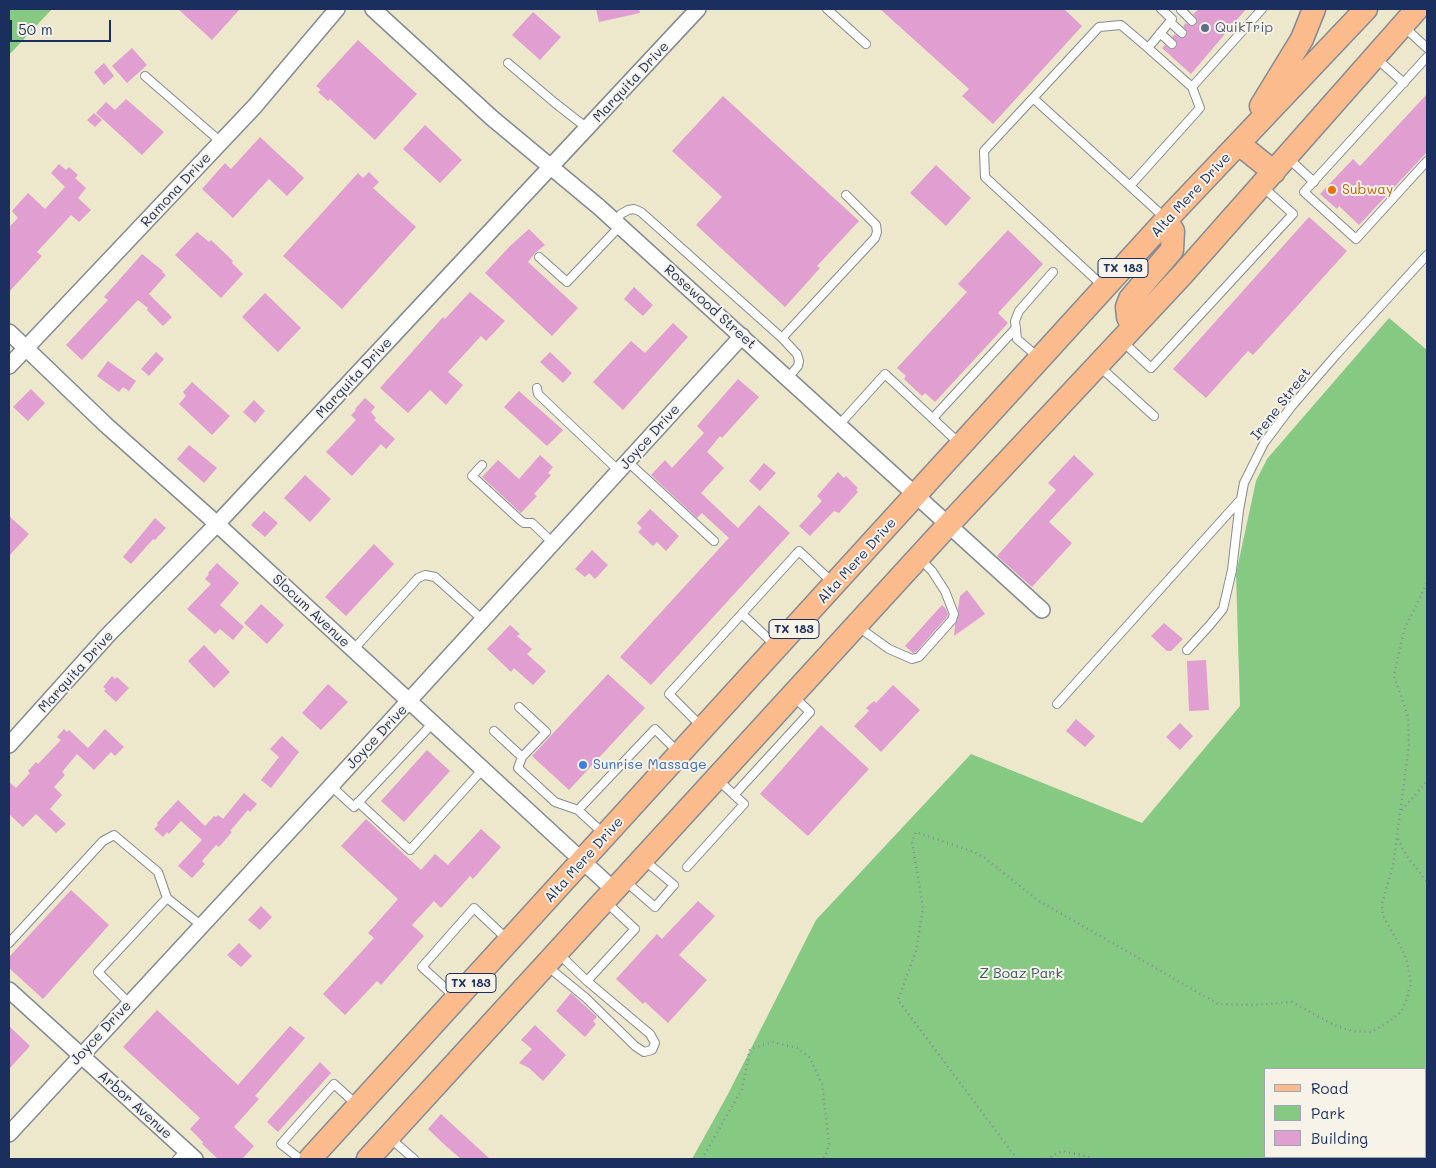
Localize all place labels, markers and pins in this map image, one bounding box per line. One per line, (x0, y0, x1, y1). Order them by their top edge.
place label: QuikTrip (1215, 20, 1273, 36)
marker: QuikTrip (1199, 22, 1211, 34)
place label: Subway (1342, 182, 1393, 198)
marker: Subway (1326, 184, 1338, 196)
place label: Sunrise Massage (593, 757, 707, 773)
marker: Sunrise Massage (577, 759, 589, 771)

